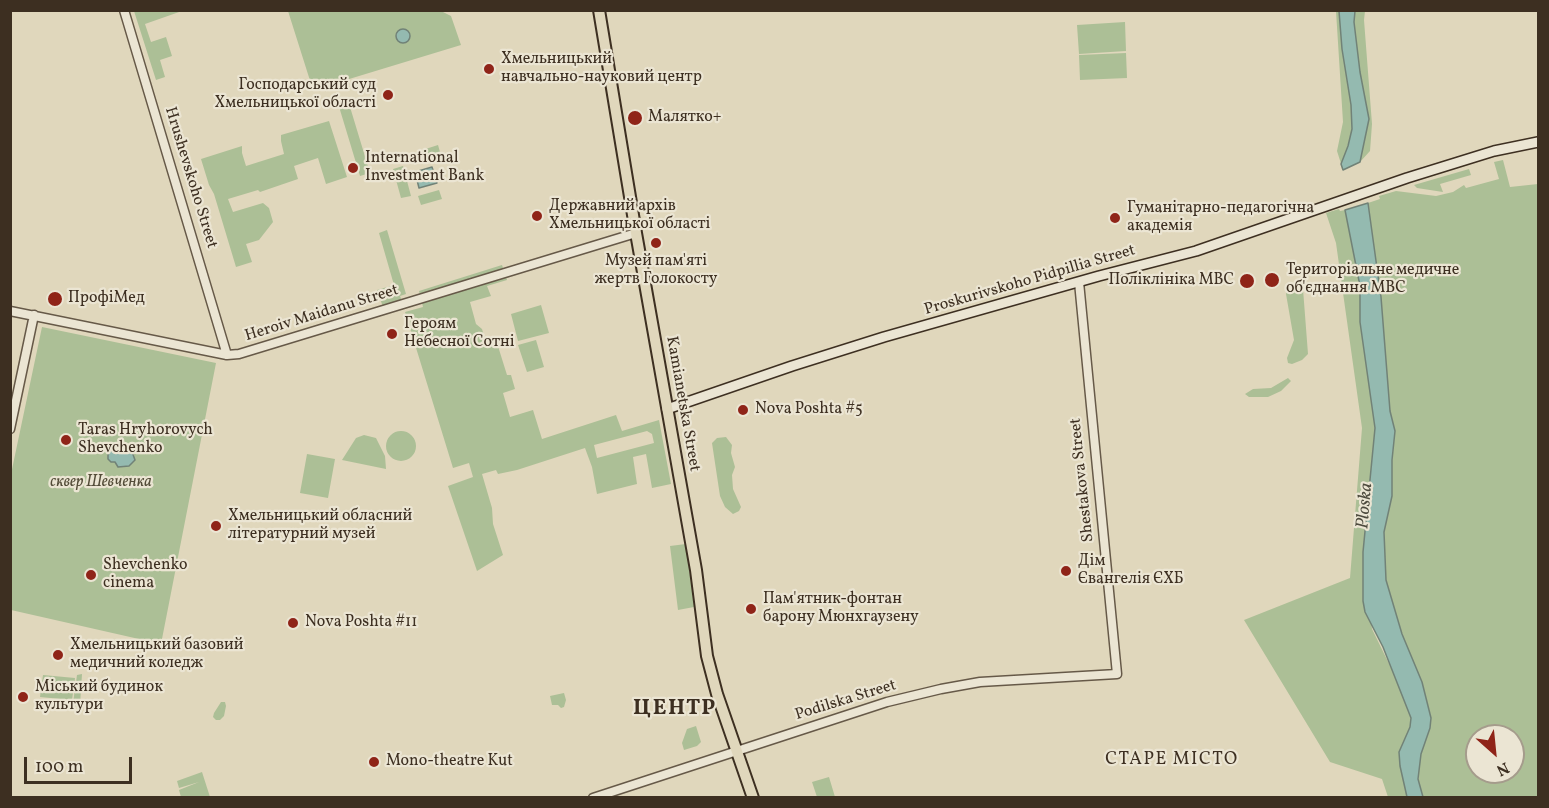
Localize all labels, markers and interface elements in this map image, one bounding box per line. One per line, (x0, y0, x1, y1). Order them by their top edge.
place label: Хмельницький навчально-науковий центр (501, 50, 702, 88)
marker: Хмельницький навчально-науковий центр (482, 62, 496, 76)
place label: Господарський суд Хмельницької області (215, 76, 376, 114)
marker: Господарський суд Хмельницької області (381, 88, 395, 102)
street label: Hrushevskoho Street (159, 105, 221, 251)
place label: Малятко+ (648, 108, 721, 128)
marker: Малятко+ (626, 109, 644, 127)
place label: International Investment Bank (365, 149, 484, 187)
marker: International Investment Bank (346, 161, 360, 175)
place label: Державний архів Хмельницької області (549, 197, 710, 235)
place label: Гуманітарно-педагогічна академія (1127, 199, 1314, 237)
marker: Державний архів Хмельницької області (530, 209, 544, 223)
marker: Гуманітарно-педагогічна академія (1108, 211, 1122, 225)
marker: Музей пам'яті жертв Голокосту (649, 236, 663, 250)
street label: Proskurivskoho Pidpillia Street (922, 242, 1138, 320)
place label: Музей пам'яті жертв Голокосту (595, 252, 717, 290)
place label: Територіальне медичне об'єднання МВС (1286, 261, 1459, 299)
place label: Поліклініка МВС (1108, 271, 1234, 291)
marker: Територіальне медичне об'єднання МВС (1263, 271, 1281, 289)
marker: Поліклініка МВС (1238, 272, 1256, 290)
street label: Heroiv Maidanu Street (243, 281, 401, 347)
place label: ПрофіМед (68, 289, 145, 309)
marker: ПрофіМед (46, 290, 64, 308)
place label: Героям Небесної Сотні (404, 315, 515, 353)
marker: Героям Небесної Сотні (385, 327, 399, 341)
street label: Kamianetska Street (661, 335, 703, 473)
place label: Nova Poshta #5 (755, 400, 863, 420)
marker: Nova Poshta #5 (736, 403, 750, 417)
street label: Shestakova Street (1067, 417, 1099, 543)
place label: Taras Hryhorovych Shevchenko (78, 421, 213, 459)
marker: Taras Hryhorovych Shevchenko (59, 433, 73, 447)
park label: сквер Шевченка (50, 473, 152, 493)
water label: Ploska (1353, 482, 1379, 530)
place label: Хмельницький обласний літературний музей (228, 507, 412, 545)
marker: Хмельницький обласний літературний музей (209, 519, 223, 533)
place label: Дім Євангелія ЄХБ (1078, 552, 1184, 590)
place label: Shevchenko cinema (103, 556, 187, 594)
marker: Дім Євангелія ЄХБ (1059, 564, 1073, 578)
marker: Shevchenko cinema (84, 568, 98, 582)
place label: Пам'ятник-фонтан барону Мюнхгаузену (763, 590, 919, 628)
marker: Пам'ятник-фонтан барону Мюнхгаузену (744, 602, 758, 616)
place label: Nova Poshta #11 (305, 613, 417, 633)
marker: Nova Poshta #11 (286, 616, 300, 630)
place label: Хмельницький базовий медичний коледж (70, 636, 244, 674)
marker: Хмельницький базовий медичний коледж (51, 648, 65, 662)
street label: Podilska Street (793, 677, 899, 725)
place label: Міський будинок культури (35, 678, 163, 716)
marker: Міський будинок культури (16, 690, 30, 704)
district label: ЦЕНТР (633, 697, 717, 723)
north arrow (1465, 724, 1525, 784)
scale bar (27, 745, 135, 783)
district label: СТАРЕ МІСТО (1105, 750, 1239, 772)
place label: Mono-theatre Kut (386, 752, 513, 772)
text: 100 m (35, 755, 84, 780)
marker: Mono-theatre Kut (367, 755, 381, 769)
text: N (1492, 756, 1512, 781)

